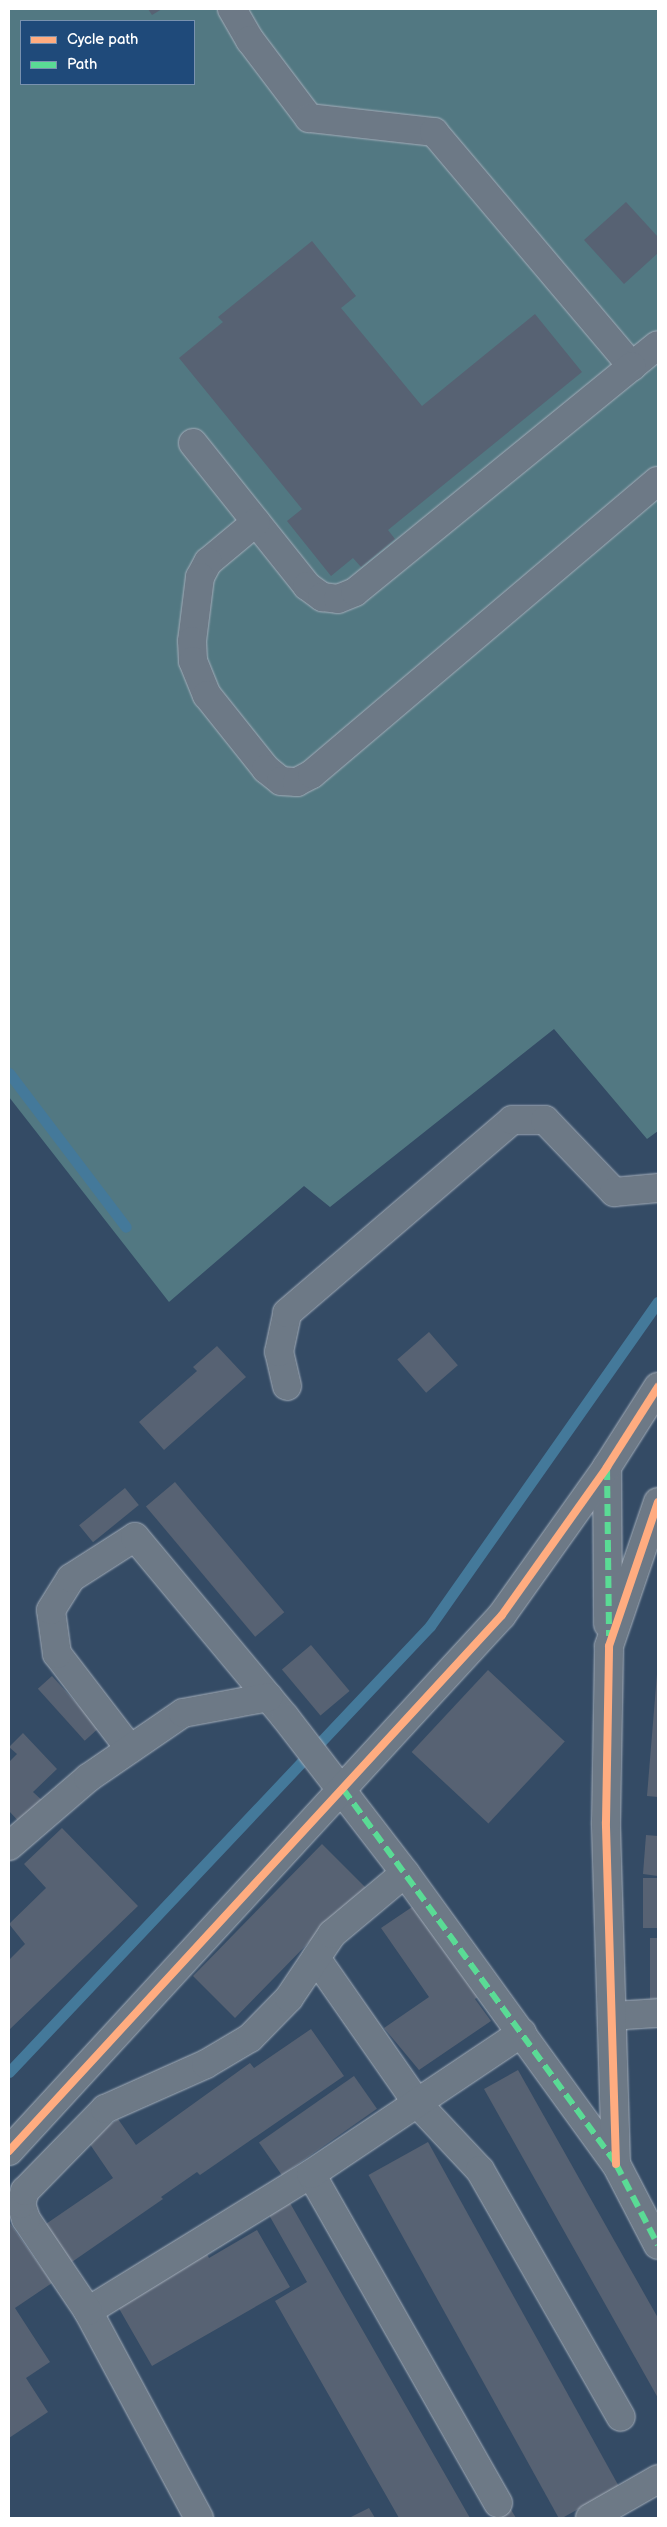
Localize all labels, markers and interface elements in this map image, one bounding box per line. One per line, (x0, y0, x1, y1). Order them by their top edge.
legend (20, 20, 195, 85)
text: Cycle path (67, 30, 138, 49)
text: Path (67, 55, 97, 74)

